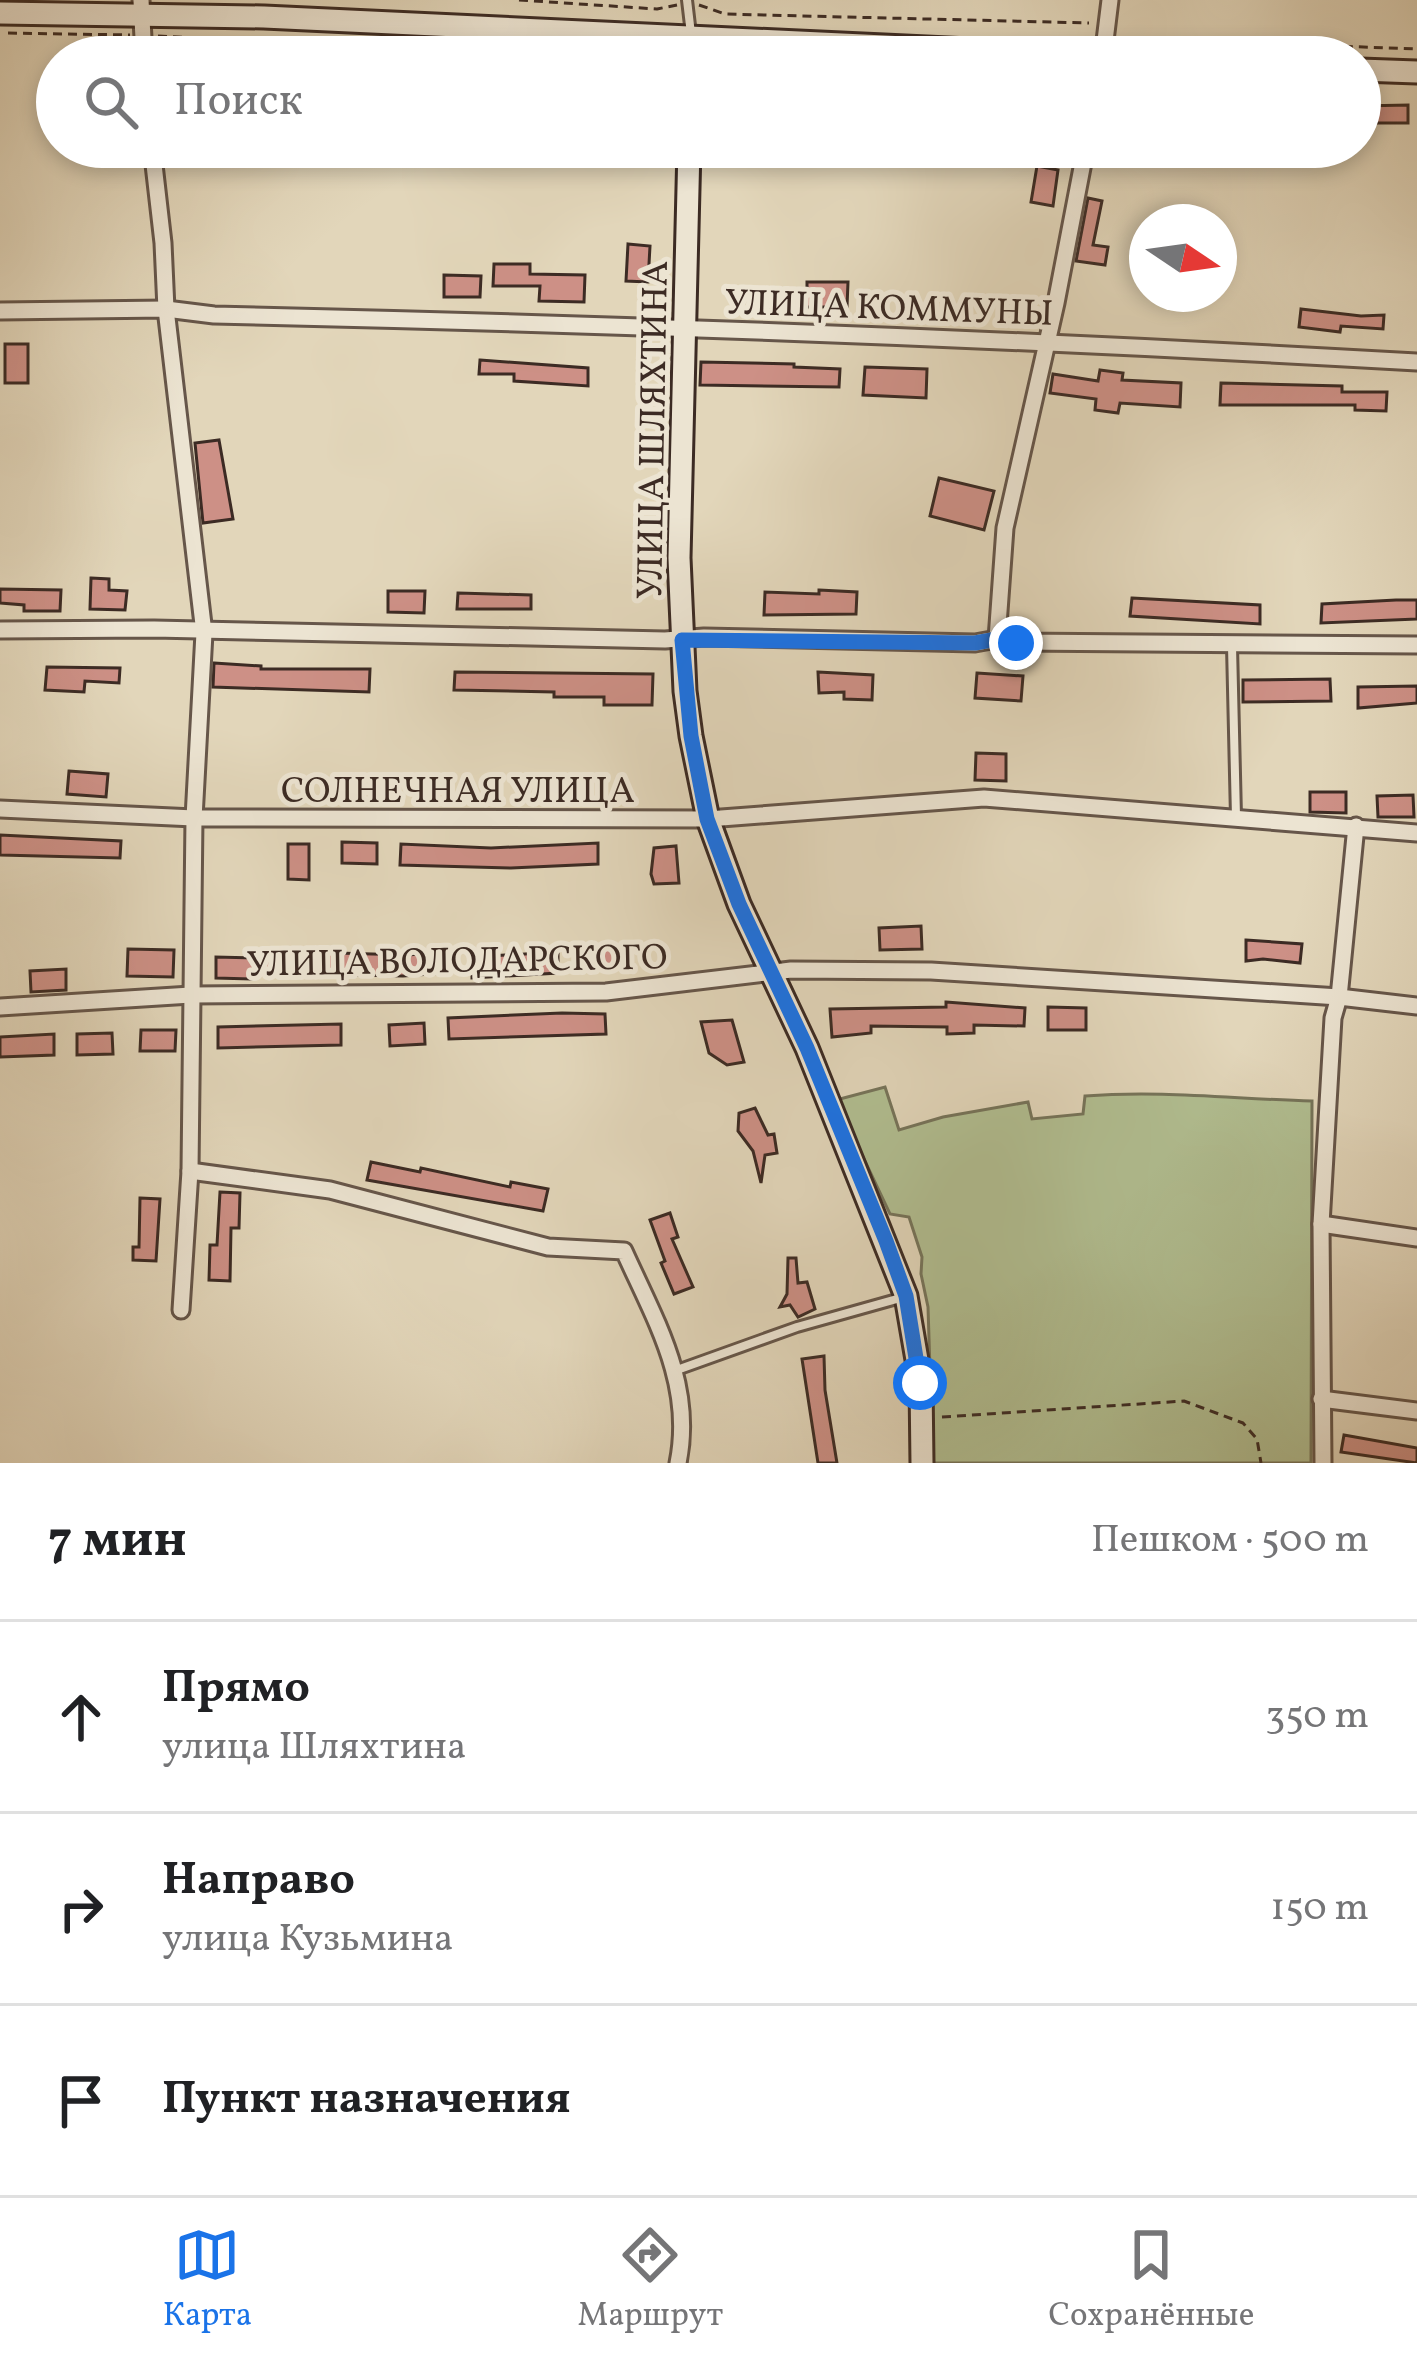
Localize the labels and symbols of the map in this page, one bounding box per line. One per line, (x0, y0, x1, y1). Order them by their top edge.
north arrow (1129, 204, 1237, 312)
street label: УЛИЦА ШЛЯХТИНА (627, 260, 683, 600)
street label: УЛИЦА КОММУНЫ (724, 279, 1054, 341)
route end (989, 616, 1043, 670)
street label: СОЛНЕЧНАЯ УЛИЦА (281, 768, 635, 818)
street label: УЛИЦА ВОЛОДАРСКОГО (246, 934, 668, 992)
route start (893, 1356, 947, 1410)

